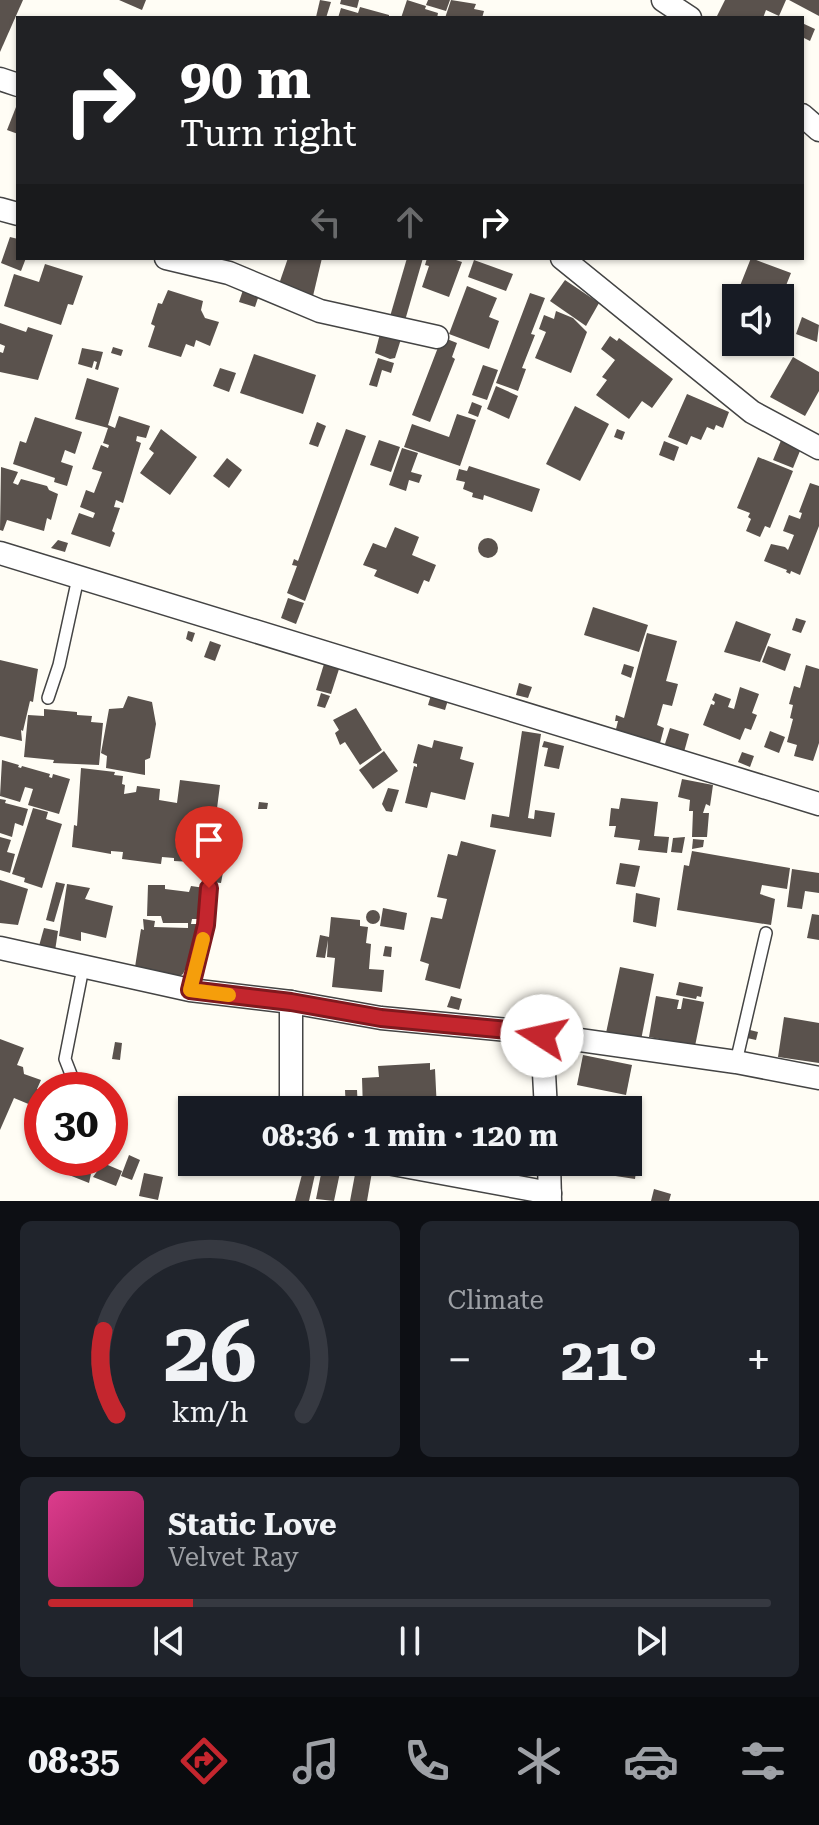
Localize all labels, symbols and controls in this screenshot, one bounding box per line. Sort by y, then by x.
text: 90 m [180,46,311,112]
icon: right [48,48,152,152]
text: Turn right [180,113,357,155]
icon: left [304,200,348,244]
icon: ahead [388,200,432,244]
icon: right [472,200,516,244]
map controls [722,284,794,356]
button: sound [722,284,794,356]
pin [175,806,243,888]
icon: arrive [187,818,231,862]
position arrow [500,994,584,1078]
speed limit sign: 30 [24,1072,128,1176]
text: 08:36 · 1 min · 120 m [262,1118,558,1153]
text: Climate [448,1285,544,1315]
text: 26 [163,1304,256,1401]
text: 21° [561,1324,658,1395]
text: − [448,1334,472,1386]
text: + [746,1334,771,1386]
text: km/h [171,1395,248,1429]
text: Static Love [168,1507,337,1542]
text: Velvet Ray [168,1542,299,1572]
icon: previous [147,1619,191,1663]
icon: pause [388,1619,432,1663]
icon: next [629,1619,673,1663]
icon: directions [176,1733,232,1789]
icon: music [288,1733,344,1789]
icon: phone [399,1733,455,1789]
icon: climate [511,1733,567,1789]
icon: car [623,1733,679,1789]
icon: filters [735,1733,791,1789]
text: 08:35 [28,1740,120,1782]

